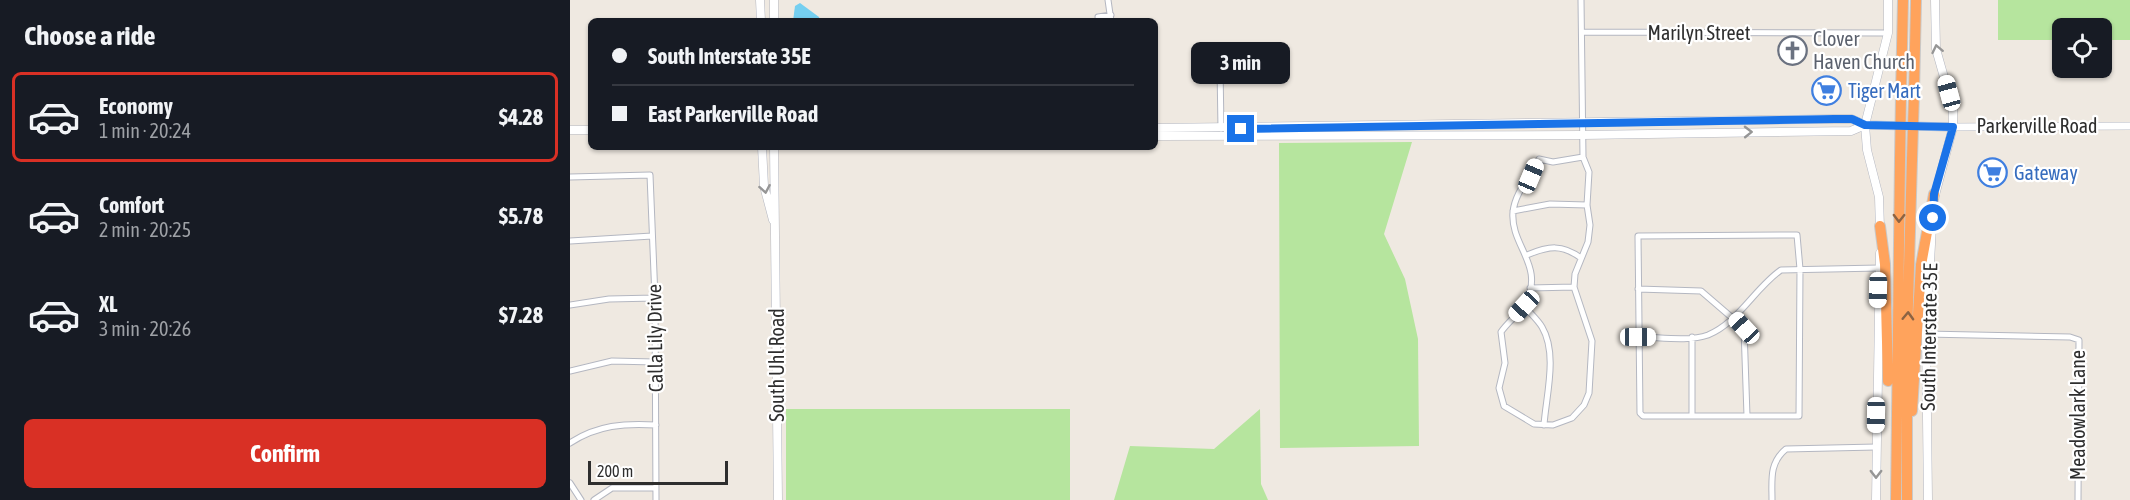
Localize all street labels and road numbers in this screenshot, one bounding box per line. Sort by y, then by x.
street label: Marilyn Street [1648,21,1751,44]
street label: Parkerville Road [1976,114,2098,137]
street label: South Interstate 35E [1916,262,1941,411]
street label: Calla Lily Drive [642,284,667,392]
street label: South Uhl Road [765,308,788,422]
street label: Meadowlark Lane [2066,350,2089,480]

